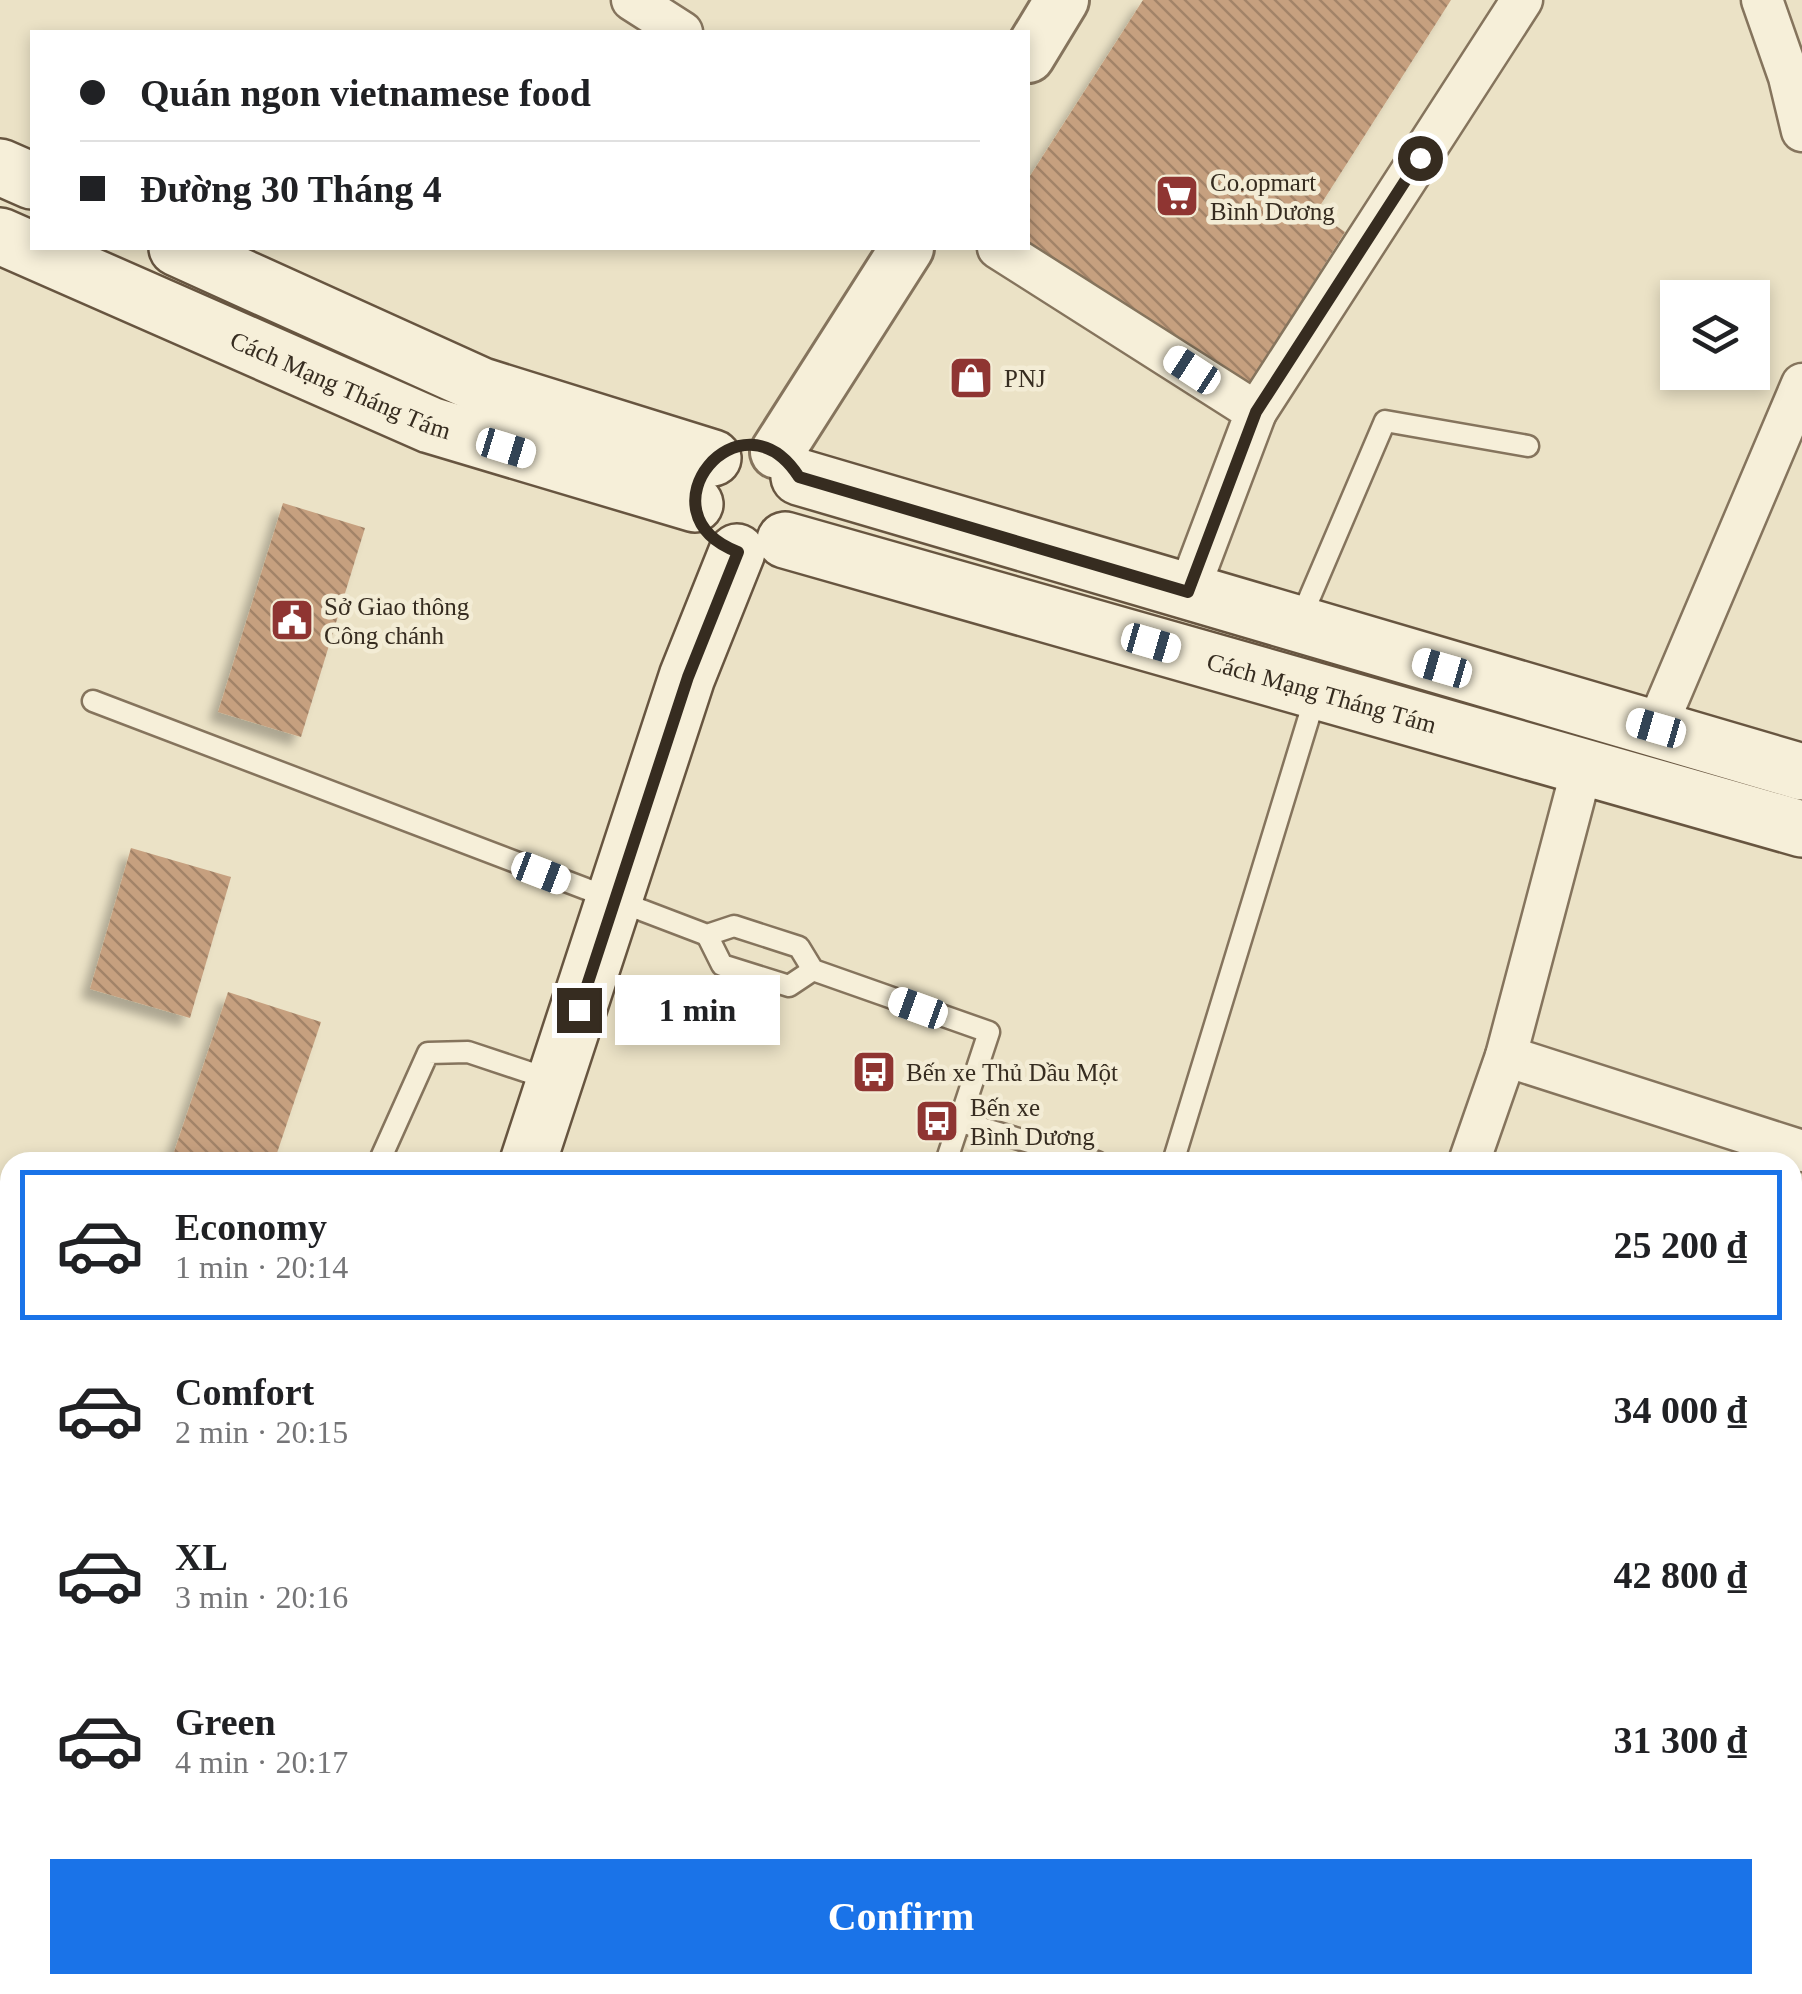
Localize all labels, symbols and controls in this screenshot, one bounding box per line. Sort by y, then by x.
text: Quán ngon vietnamese food [140,72,591,114]
route start [1398,136,1443,181]
text: Đường 30 Tháng 4 [140,168,442,210]
place label: Co.opmart Bình Dương [1210,169,1335,225]
supermarket icon: Co.opmart Bình Dương [1154,173,1200,219]
map controls [1660,280,1770,390]
button: layers [1660,280,1770,390]
street label: Cách Mạng Tháng Tám [226,326,454,445]
car [1159,341,1225,399]
shop icon: PNJ [948,355,994,401]
place label: PNJ [1004,365,1046,392]
car [473,425,539,471]
place label: Sở Giao thông Công chánh [324,593,470,649]
public building icon: Sở Giao thông Công chánh [269,597,315,643]
car [1118,620,1184,666]
car [1409,645,1475,691]
street label: Cách Mạng Tháng Tám [1204,648,1440,739]
car [1623,705,1689,751]
car [508,848,574,898]
callout: 1 min [614,975,779,1045]
car [885,984,951,1032]
route end [557,988,602,1033]
text: 1 min [659,992,736,1028]
bus stop icon: Bến xe Thủ Dầu Một [851,1049,897,1095]
place label: Bến xe Thủ Dầu Một [906,1059,1118,1086]
place label: Bến xe Bình Dương [970,1094,1095,1150]
bus stop icon: Bến xe Bình Dương [914,1098,960,1144]
icon: car [55,1200,145,1290]
text: Economy [175,1206,327,1248]
text: 25 200 ₫ [1614,1224,1747,1266]
text: 1 min · 20:14 [175,1249,348,1285]
icon: car [55,1365,145,1455]
text: Comfort [175,1371,314,1413]
text: 34 000 ₫ [1614,1389,1747,1431]
text: 2 min · 20:15 [175,1414,348,1450]
icon: car [55,1530,145,1620]
text: XL [175,1536,228,1578]
text: 42 800 ₫ [1614,1554,1747,1596]
text: 3 min · 20:16 [175,1579,348,1615]
icon: car [55,1695,145,1785]
text: Green [175,1701,276,1743]
text: 31 300 ₫ [1614,1719,1747,1761]
text: 4 min · 20:17 [175,1744,348,1780]
button: Confirm [50,1859,1752,1974]

